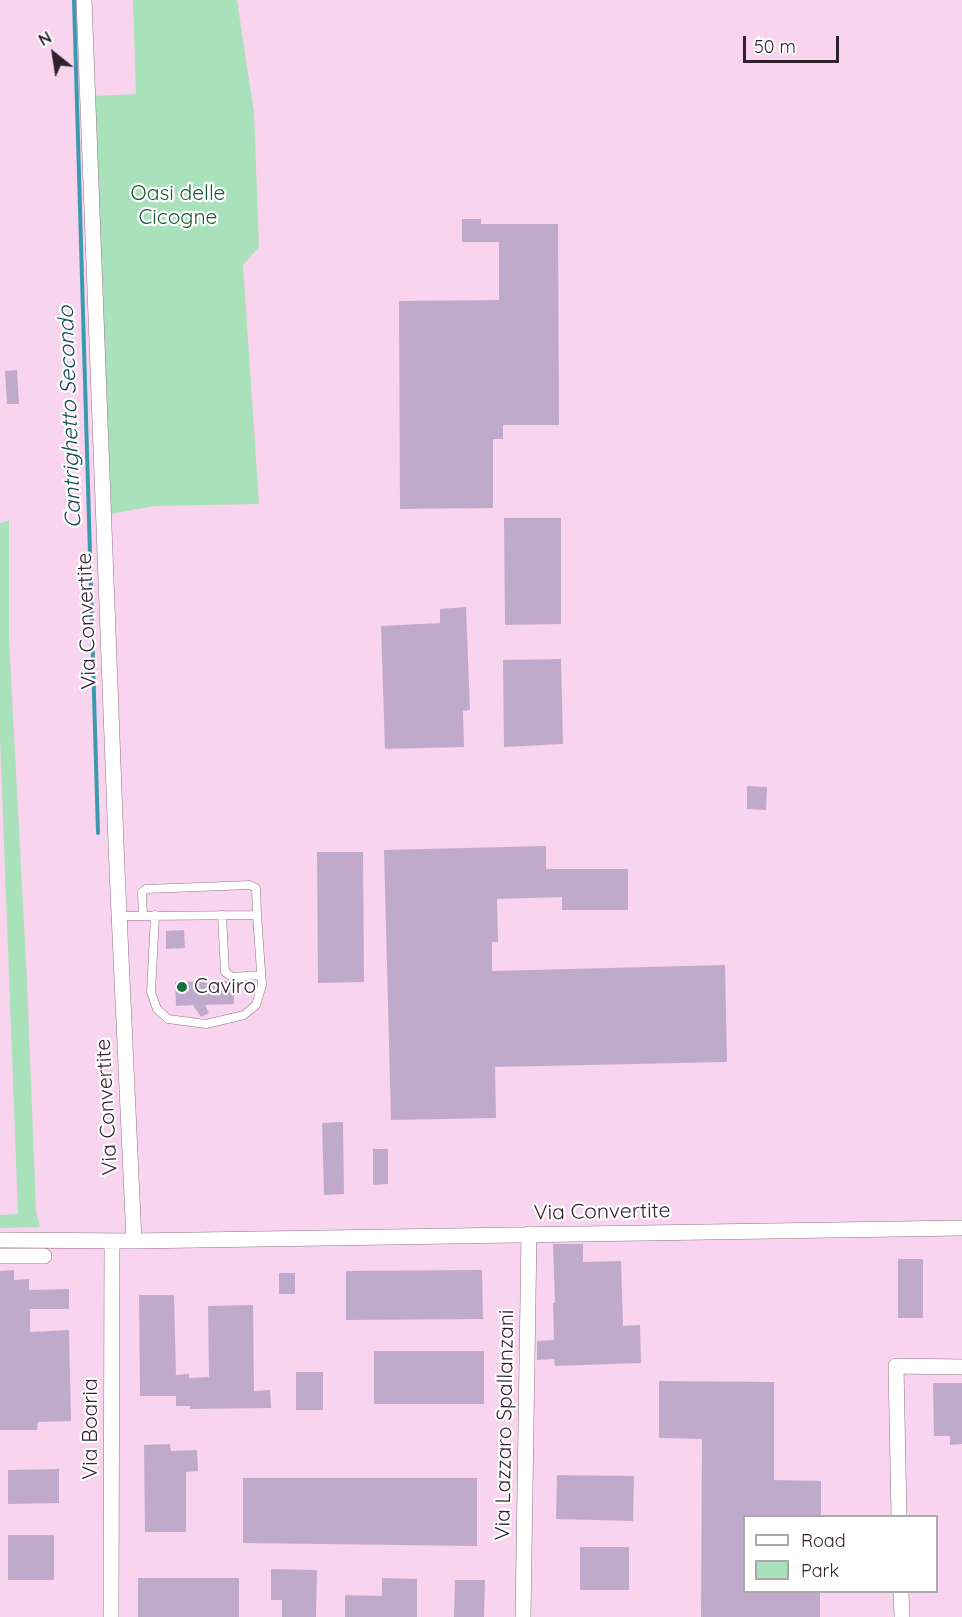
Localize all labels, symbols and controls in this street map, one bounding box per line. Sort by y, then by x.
north arrow [24,24,84,84]
scale bar [746,24,842,62]
text: N [35,27,55,50]
text: 50 m [754,35,796,58]
park label: Oasi delle Cicogne [131,181,225,231]
water label: Cantrighetto Secondo [53,305,87,529]
street label: Via Convertite [72,552,102,690]
place label: Caviro [194,974,256,1000]
marker: Caviro [175,980,189,994]
street label: Via Convertite [91,1038,123,1176]
street label: Via Convertite [533,1198,671,1226]
street label: Via Lazzaro Spallanzani [490,1309,520,1541]
street label: Via Boaria [78,1378,104,1480]
legend [743,1515,938,1593]
text: Road [801,1529,846,1552]
text: Park [801,1559,839,1582]

